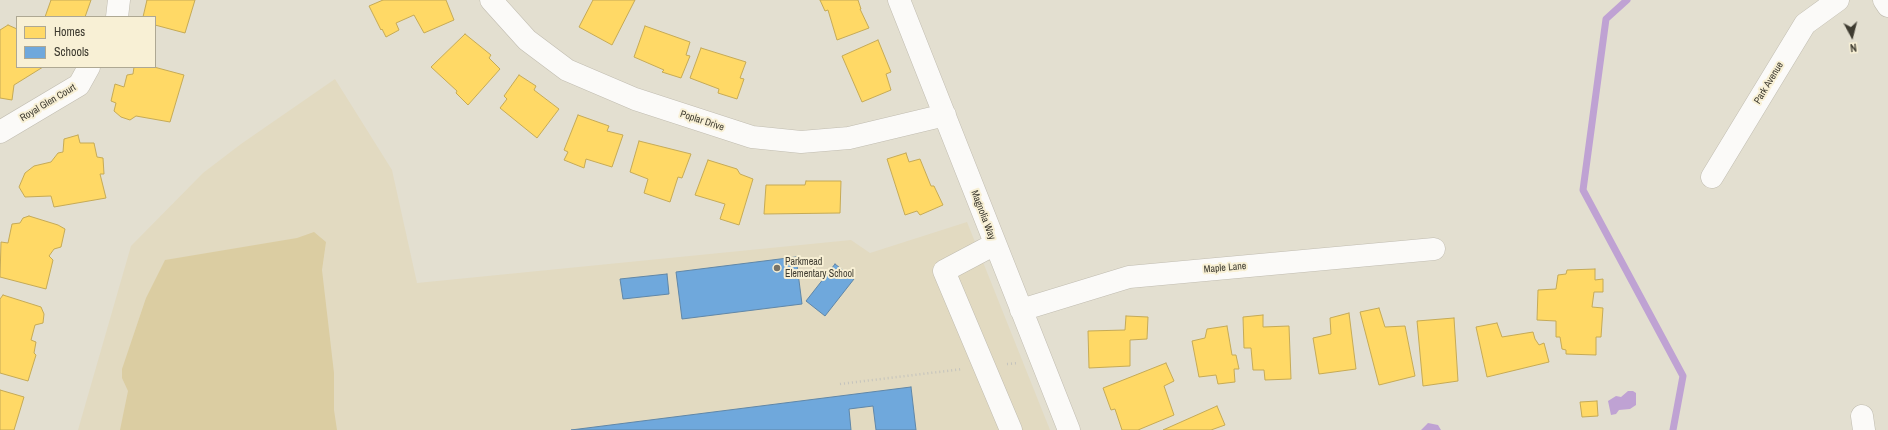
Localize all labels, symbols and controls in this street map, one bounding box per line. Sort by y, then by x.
legend [16,16,156,68]
north arrow [1832,16,1872,56]
text: Homes [54,24,85,40]
text: N [1849,41,1858,55]
text: Schools [54,44,89,60]
street label: Park Avenue [1752,60,1786,106]
street label: Royal Glen Court [18,82,78,124]
street label: Poplar Drive [678,108,726,134]
street label: Magnolia Way [968,189,998,241]
place label: Parkmead Elementary School [785,256,854,280]
street label: Maple Lane [1203,260,1247,276]
marker: Parkmead Elementary School [772,263,782,273]

